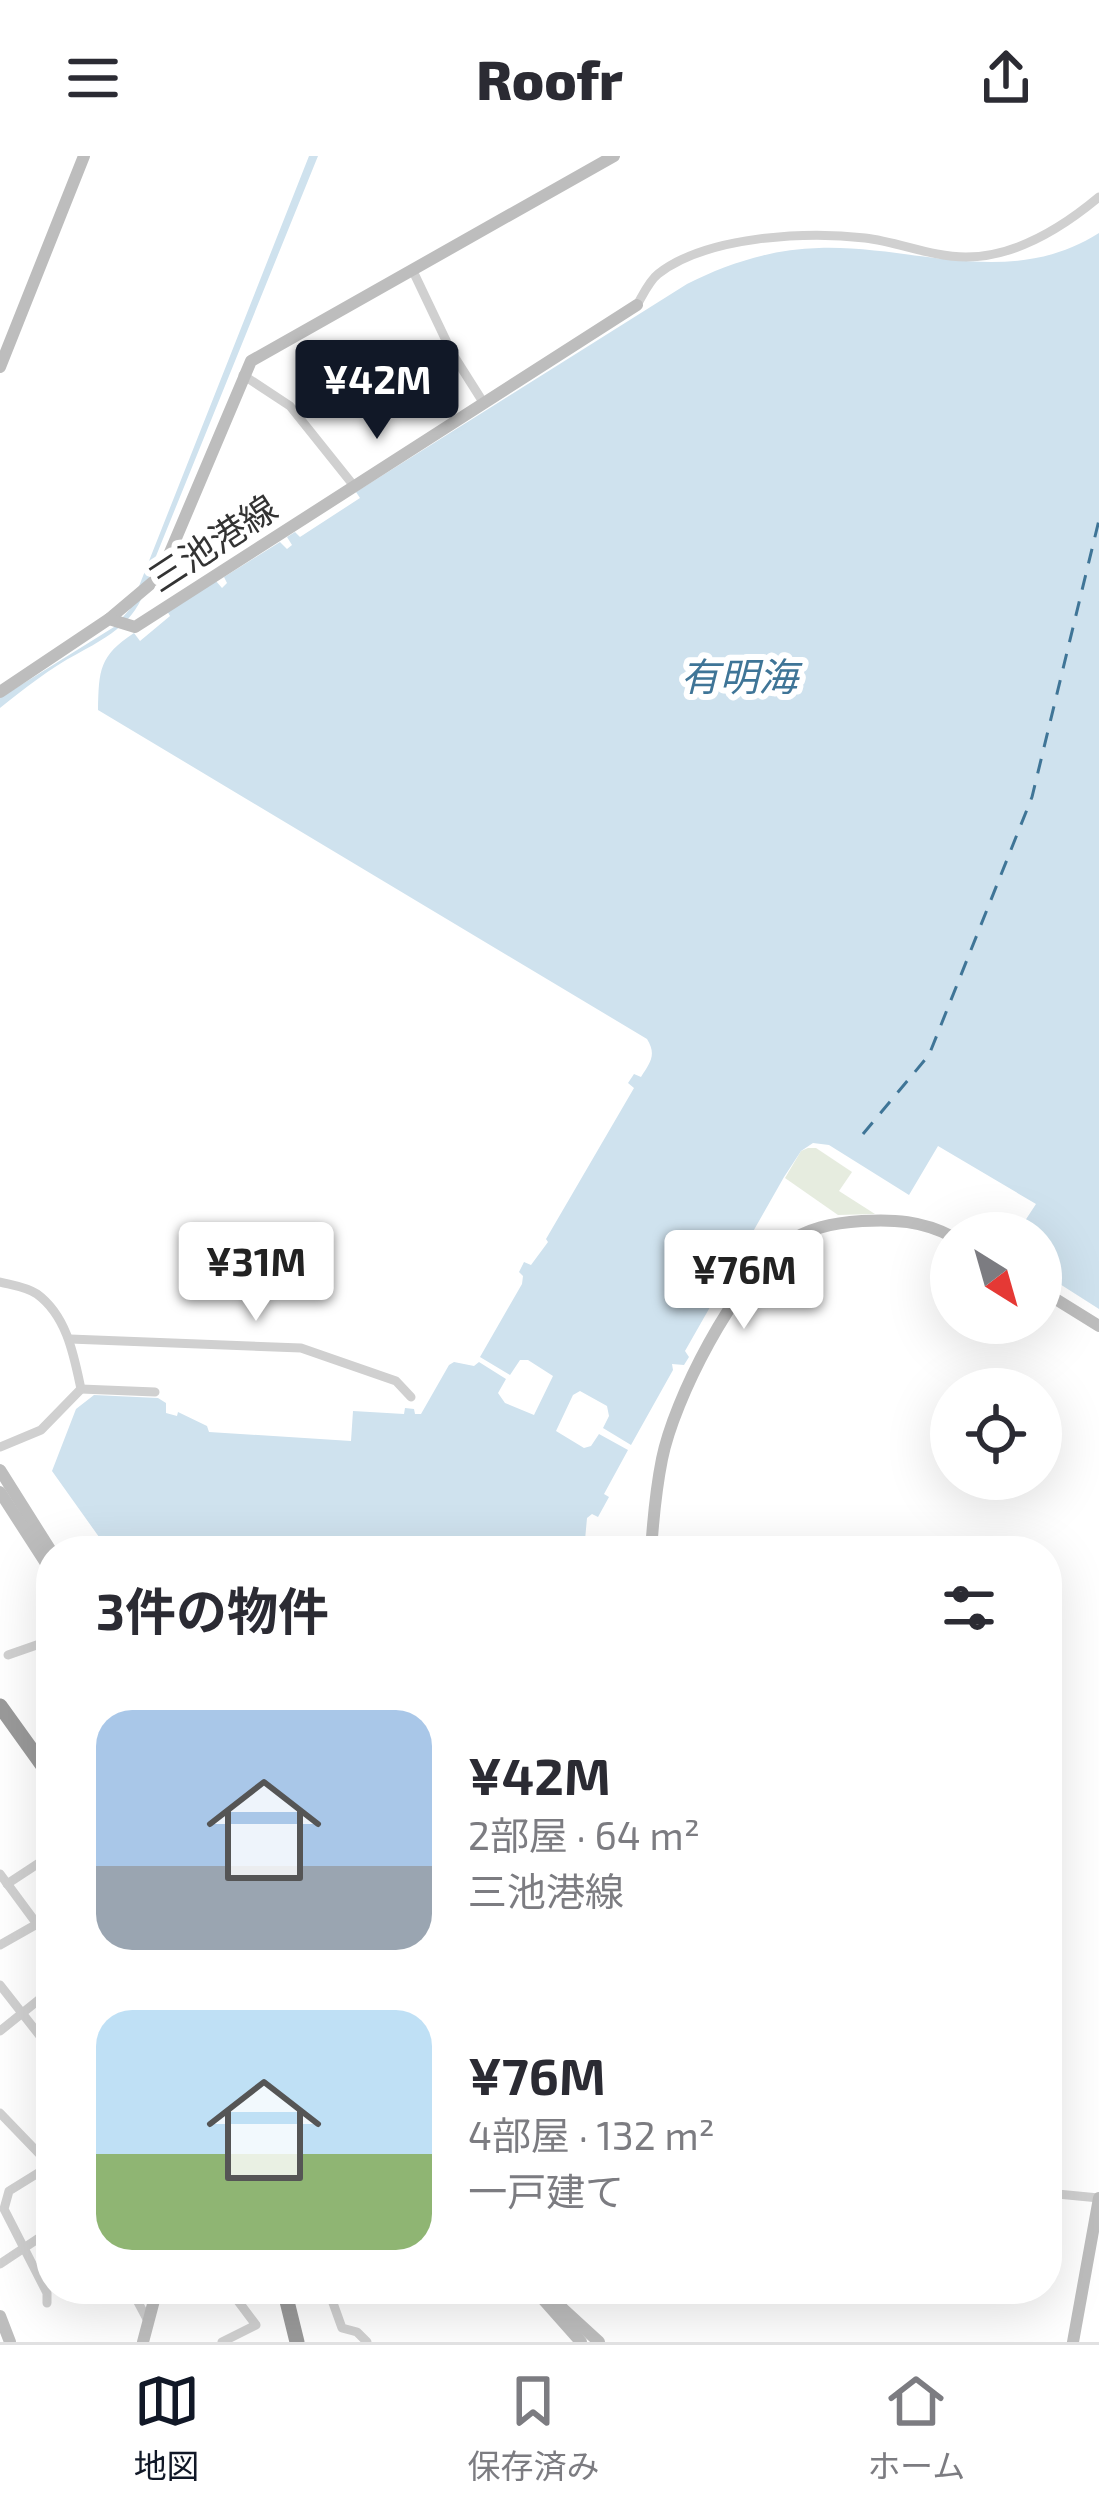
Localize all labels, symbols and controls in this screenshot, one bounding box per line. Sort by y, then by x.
icon: menu [60,45,126,111]
icon: share [973,45,1039,111]
text: Roofr [476,46,623,111]
pin: ¥42M [306,340,448,442]
text: ¥42M [322,355,432,402]
street label: 三池港線 [140,485,284,599]
water label: 有明海 [680,652,803,699]
north arrow [930,1212,1062,1344]
map controls [930,1212,1062,1500]
pin: ¥31M [185,1222,327,1324]
pin: ¥76M [673,1230,815,1332]
text: ¥31M [206,1237,306,1284]
text: ¥76M [691,1245,797,1292]
button: locate [930,1368,1062,1500]
icon: filters [936,1575,1002,1641]
text: 3件の物件 [96,1579,329,1640]
text: ¥42M [468,1744,611,1805]
icon: home [192,1758,336,1902]
text: 2部屋 · 64 m² [468,1811,700,1858]
text: 三池港線 [468,1867,624,1914]
text: ¥76M [468,2044,606,2105]
icon: home [192,2058,336,2202]
text: 4部屋 · 132 m² [468,2111,715,2158]
text: 一戸建て [468,2167,624,2214]
tab: 地図 [134,2368,200,2488]
tab: 保存済み [467,2368,599,2488]
tab: ホーム [867,2368,965,2488]

